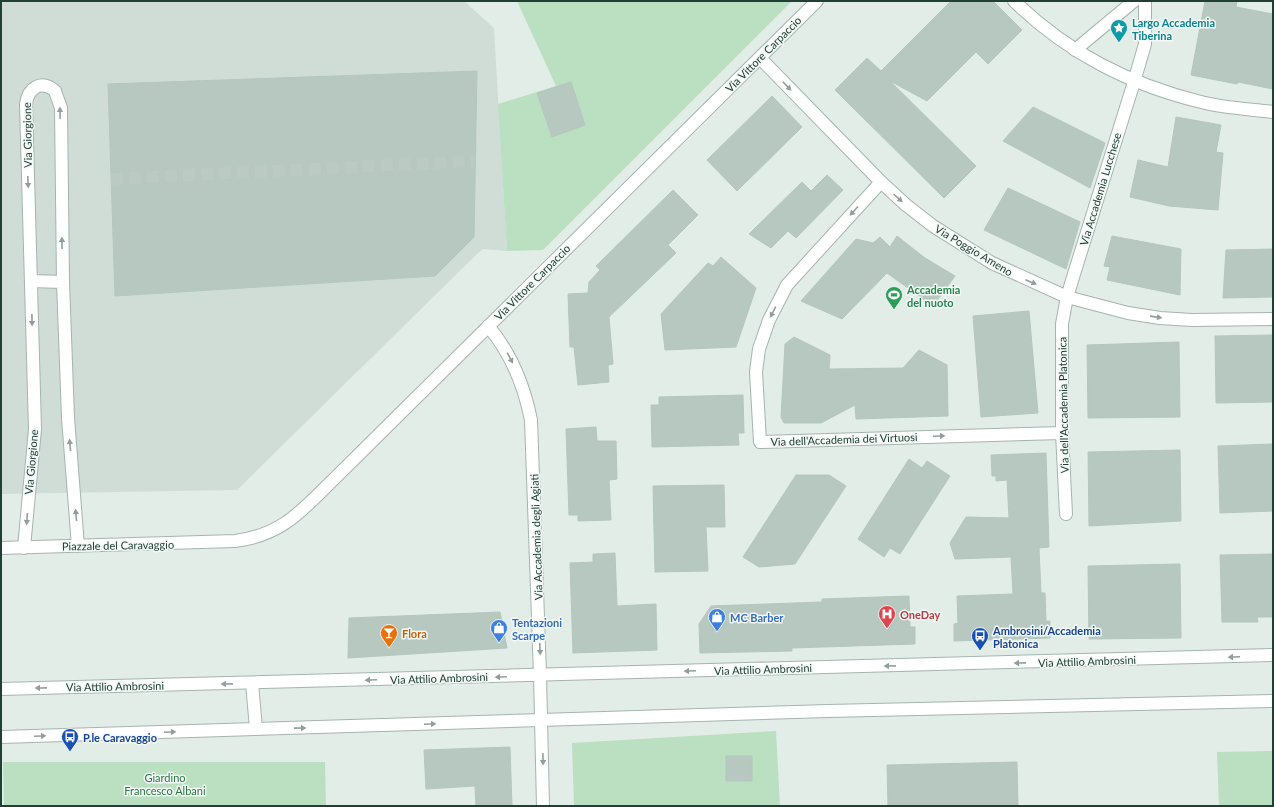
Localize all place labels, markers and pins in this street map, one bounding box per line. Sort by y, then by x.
place label: Largo Accademia Tiberina [1132,16,1215,42]
place icon: Largo Accademia Tiberina [1109,18,1129,43]
place label: Accademia del nuoto [906,283,960,309]
sports icon: Accademia del nuoto [884,285,904,310]
hospital icon: OneDay [877,604,897,629]
shop icon: MC Barber [707,607,727,632]
place label: OneDay [900,608,940,621]
place label: MC Barber [730,611,784,624]
place label: Tentazioni Scarpe [512,616,562,642]
shop icon: Tentazioni Scarpe [489,618,509,643]
bar icon: Flora [379,623,399,648]
place label: Ambrosini/Accademia Platonica [992,624,1101,650]
bus stop icon: Ambrosini/Accademia Platonica [970,626,990,651]
place label: Flora [402,627,427,640]
bus stop icon: P.le Caravaggio [60,727,80,752]
place label: P.le Caravaggio [83,731,157,744]

